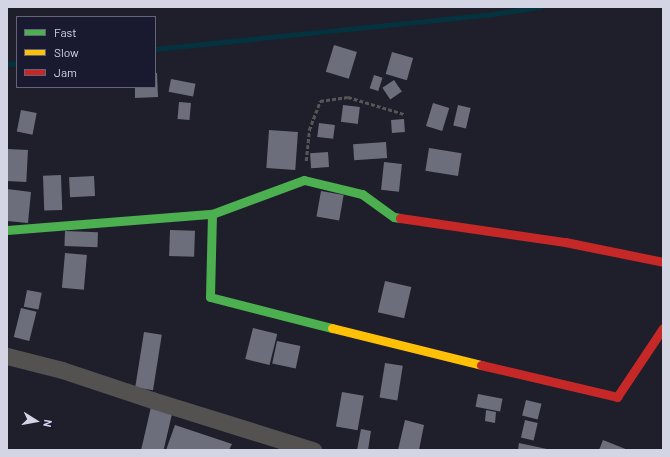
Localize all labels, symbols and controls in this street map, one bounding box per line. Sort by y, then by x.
legend [16,16,156,88]
text: Fast [54,25,77,39]
text: Slow [54,45,79,59]
text: Jam [54,65,77,79]
north arrow [16,401,56,441]
text: N [41,419,55,428]

